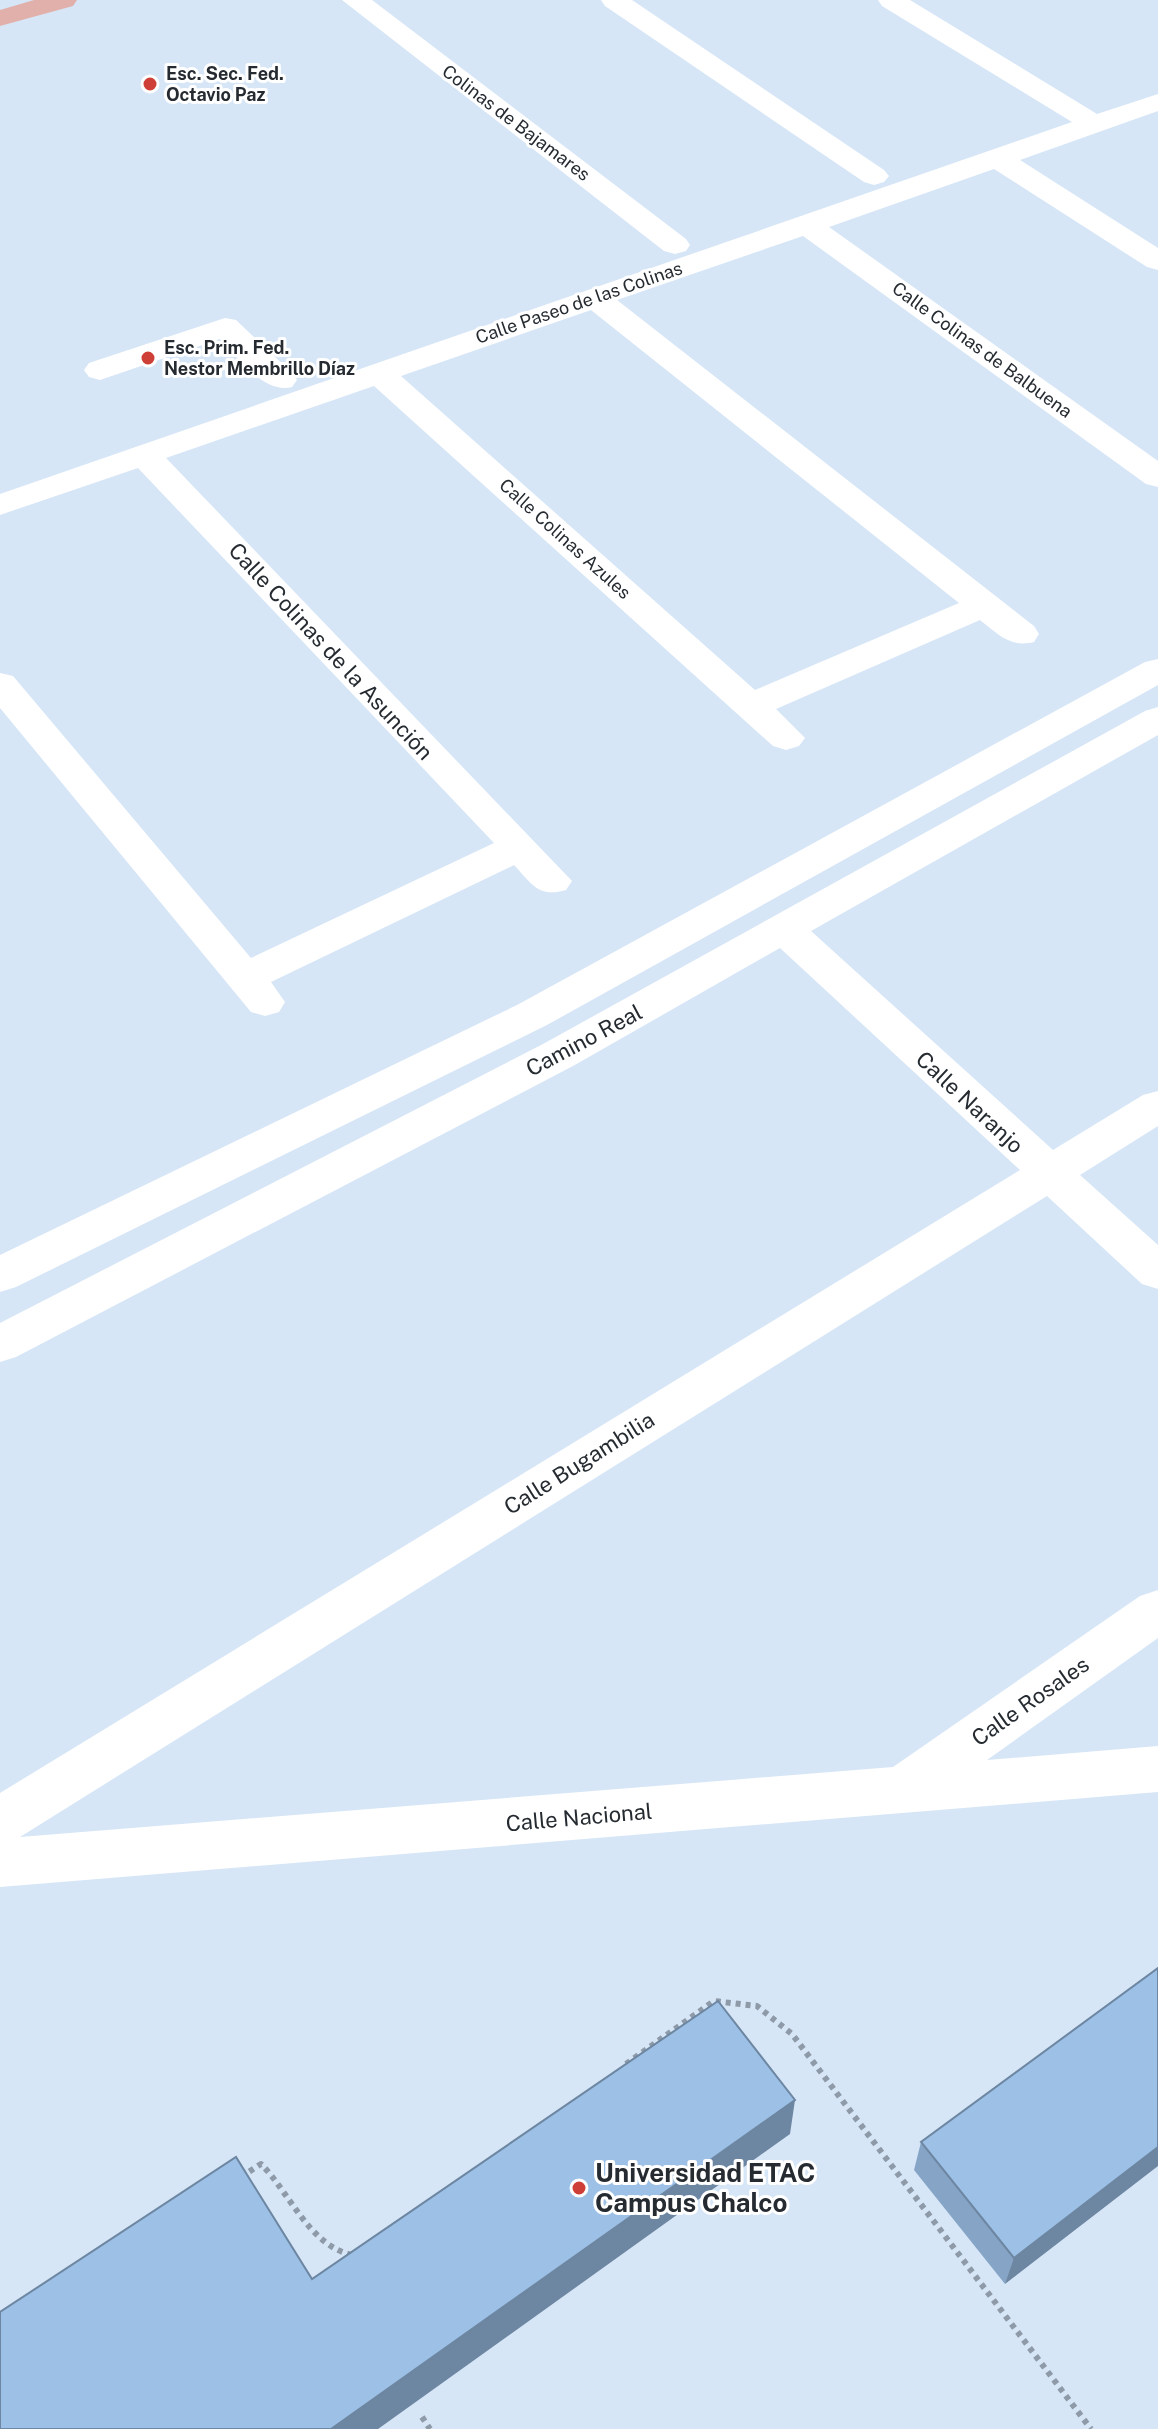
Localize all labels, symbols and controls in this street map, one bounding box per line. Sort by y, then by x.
street label: Colinas de Bajamares [438,60,594,185]
place label: Esc. Sec. Fed. Octavio Paz [166,63,284,105]
marker: Esc. Sec. Fed. Octavio Paz [141,75,159,93]
street label: Calle Paseo de las Colinas [473,257,685,348]
street label: Calle Colinas de Balbuena [888,277,1076,422]
place label: Esc. Prim. Fed. Nestor Membrillo Díaz [164,337,355,379]
marker: Esc. Prim. Fed. Nestor Membrillo Díaz [139,349,157,367]
street label: Calle Colinas Azules [495,474,635,603]
street label: Calle Colinas de la Asunción [224,537,438,765]
street label: Camino Real [521,999,647,1081]
street label: Calle Naranjo [911,1046,1029,1158]
street label: Calle Bugambilia [499,1406,659,1520]
street label: Calle Rosales [966,1651,1094,1751]
street label: Calle Nacional [505,1798,653,1836]
place label: Universidad ETAC Campus Chalco [595,2157,815,2218]
marker: Universidad ETAC Campus Chalco [570,2179,588,2197]

